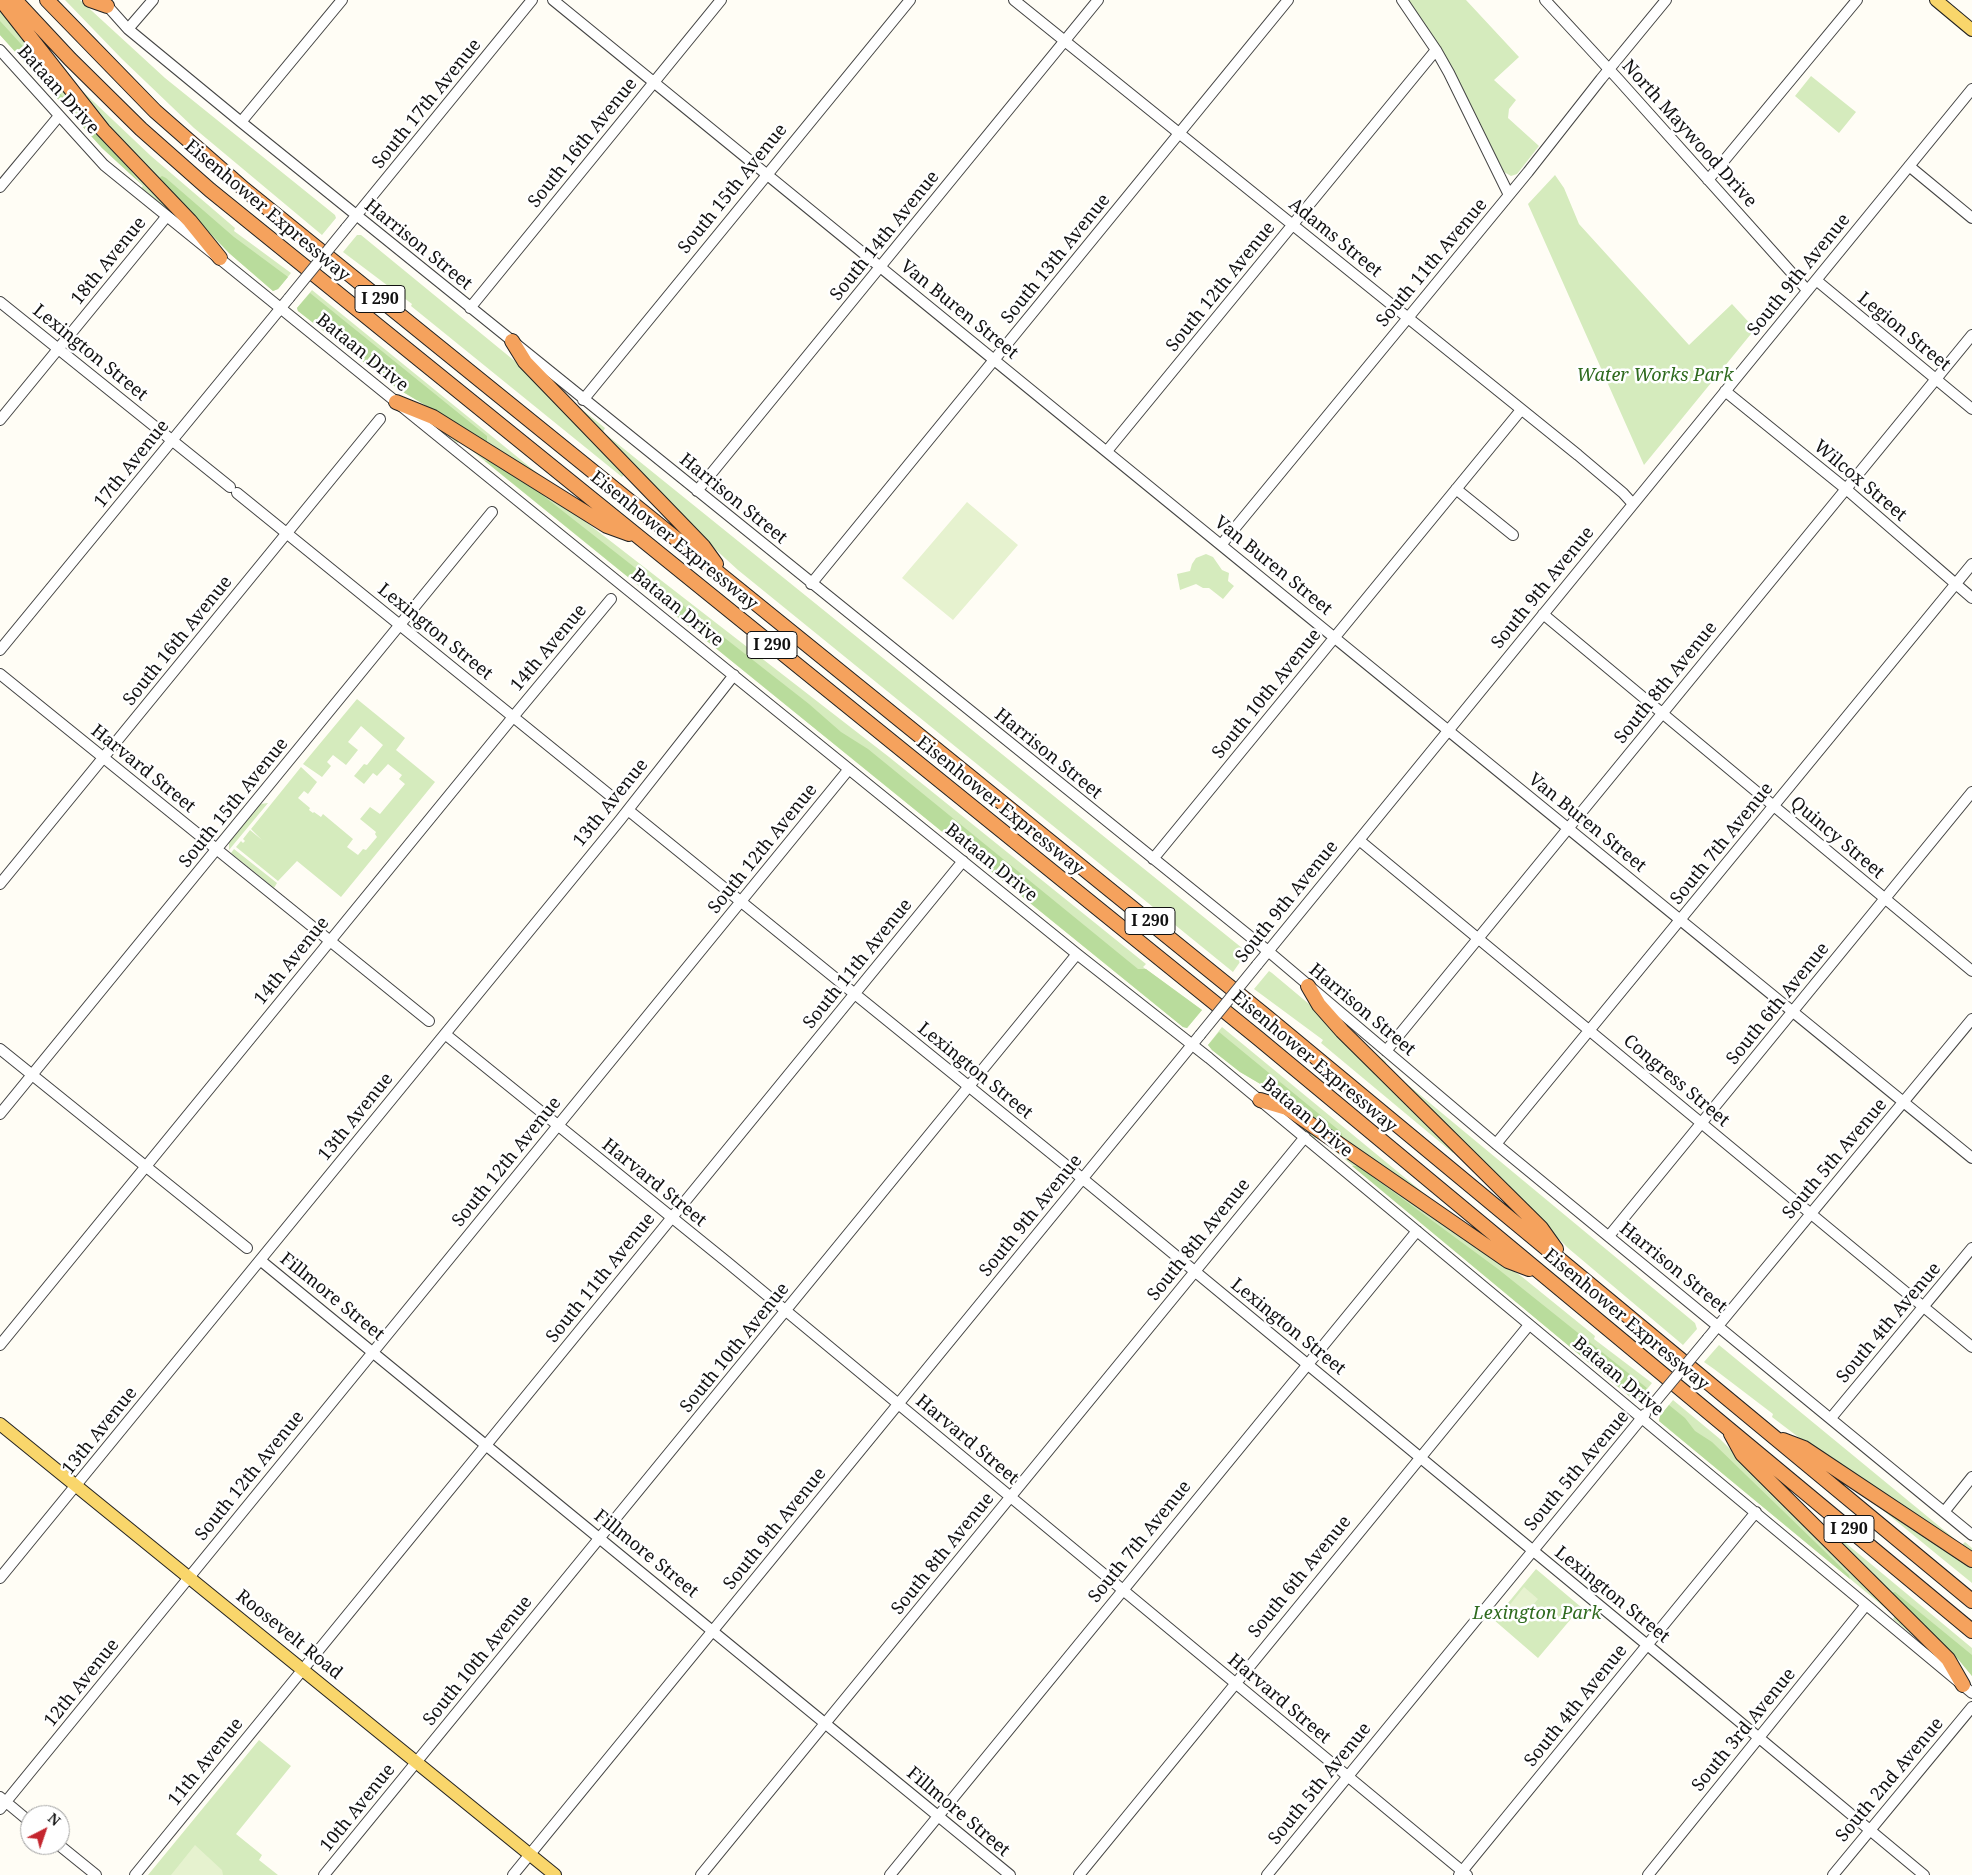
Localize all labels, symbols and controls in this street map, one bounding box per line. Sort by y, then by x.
street label: South 17th Avenue [368,35,486,173]
street label: Bataan Drive [12,41,104,139]
street label: North Maywood Drive [1617,56,1761,212]
street label: South 16th Avenue [524,74,642,212]
street label: South 15th Avenue [674,120,792,258]
street label: Eisenhower Expressway [180,136,354,286]
street label: South 14th Avenue [826,167,944,305]
street label: South 13th Avenue [997,190,1115,328]
street label: Adams Street [1284,194,1386,282]
street label: South 11th Avenue [1372,194,1492,332]
street label: Harrison Street [360,195,476,295]
street label: South 9th Avenue [1743,210,1855,340]
street label: 18th Avenue [67,213,151,309]
street label: South 12th Avenue [1162,218,1280,356]
street label: Van Buren Street [896,256,1022,364]
road number: I 290 [355,286,405,312]
street label: Legion Street [1853,288,1955,376]
street label: Lexington Street [28,300,152,406]
street label: Bataan Drive [312,309,412,397]
park label: Water Works Park [1577,365,1733,387]
street label: 17th Avenue [90,416,174,512]
street label: Wilcox Street [1809,436,1911,526]
street label: Harrison Street [675,449,791,549]
street label: Eisenhower Expressway [586,467,762,615]
street label: Van Buren Street [1210,512,1336,620]
street label: South 9th Avenue [1487,523,1599,653]
street label: Bataan Drive [627,564,727,652]
street label: South 16th Avenue [119,572,237,710]
street label: Lexington Street [373,579,497,685]
street label: 14th Avenue [506,600,592,696]
street label: South 8th Avenue [1610,618,1722,748]
street label: South 10th Avenue [1208,625,1326,763]
road number: I 290 [747,632,797,658]
street label: Harrison Street [990,704,1106,804]
street label: Harvard Street [87,720,199,818]
street label: Eisenhower Expressway [912,732,1088,880]
street label: South 15th Avenue [175,734,293,872]
street label: 13th Avenue [569,755,653,851]
street label: Van Buren Street [1524,769,1650,877]
street label: South 7th Avenue [1666,779,1778,909]
street label: South 12th Avenue [704,780,822,918]
street label: Quincy Street [1786,792,1888,884]
street label: Bataan Drive [941,819,1041,907]
street label: South 9th Avenue [1231,837,1343,967]
street label: South 11th Avenue [799,895,917,1033]
road number: I 290 [1125,908,1175,934]
street label: 14th Avenue [250,913,334,1009]
street label: South 6th Avenue [1722,939,1834,1069]
street label: Harrison Street [1304,959,1420,1061]
street label: Eisenhower Expressway [1227,987,1401,1137]
street label: Lexington Street [913,1018,1037,1124]
street label: Congress Street [1619,1030,1733,1132]
street label: 13th Avenue [314,1069,398,1165]
street label: Bataan Drive [1257,1074,1357,1162]
street label: South 12th Avenue [448,1093,566,1231]
street label: South 5th Avenue [1778,1094,1892,1224]
street label: Harvard Street [598,1134,710,1232]
street label: South 9th Avenue [975,1151,1087,1281]
street label: South 8th Avenue [1143,1175,1255,1305]
street label: South 11th Avenue [542,1209,660,1347]
street label: Harrison Street [1615,1218,1731,1318]
street label: Eisenhower Expressway [1539,1245,1713,1395]
street label: Fillmore Street [275,1248,389,1346]
street label: South 4th Avenue [1832,1258,1946,1388]
street label: Lexington Street [1226,1274,1350,1380]
street label: South 10th Avenue [676,1279,794,1417]
street label: Bataan Drive [1568,1333,1668,1421]
street label: 13th Avenue [58,1383,142,1479]
street label: Harvard Street [911,1391,1023,1489]
street label: South 5th Avenue [1520,1406,1634,1536]
street label: South 12th Avenue [191,1407,309,1545]
street label: South 9th Avenue [719,1464,831,1594]
street label: South 7th Avenue [1084,1477,1196,1607]
street label: South 8th Avenue [887,1489,999,1619]
street label: Fillmore Street [589,1505,703,1603]
street label: South 6th Avenue [1244,1512,1356,1642]
road number: I 290 [1824,1516,1874,1542]
street label: Lexington Street [1550,1542,1674,1648]
street label: Roosevelt Road [232,1586,346,1684]
street label: South 10th Avenue [419,1592,537,1730]
park label: Lexington Park [1473,1603,1601,1625]
street label: 12th Avenue [40,1635,124,1731]
street label: South 4th Avenue [1520,1641,1632,1771]
street label: Harvard Street [1223,1650,1335,1748]
street label: South 3rd Avenue [1688,1664,1800,1796]
street label: South 2nd Avenue [1832,1713,1948,1847]
street label: 11th Avenue [164,1714,248,1810]
street label: South 5th Avenue [1264,1719,1376,1849]
street label: 10th Avenue [316,1760,400,1856]
street label: Fillmore Street [902,1763,1014,1861]
north arrow [20,1805,70,1855]
text: N [44,1808,65,1830]

